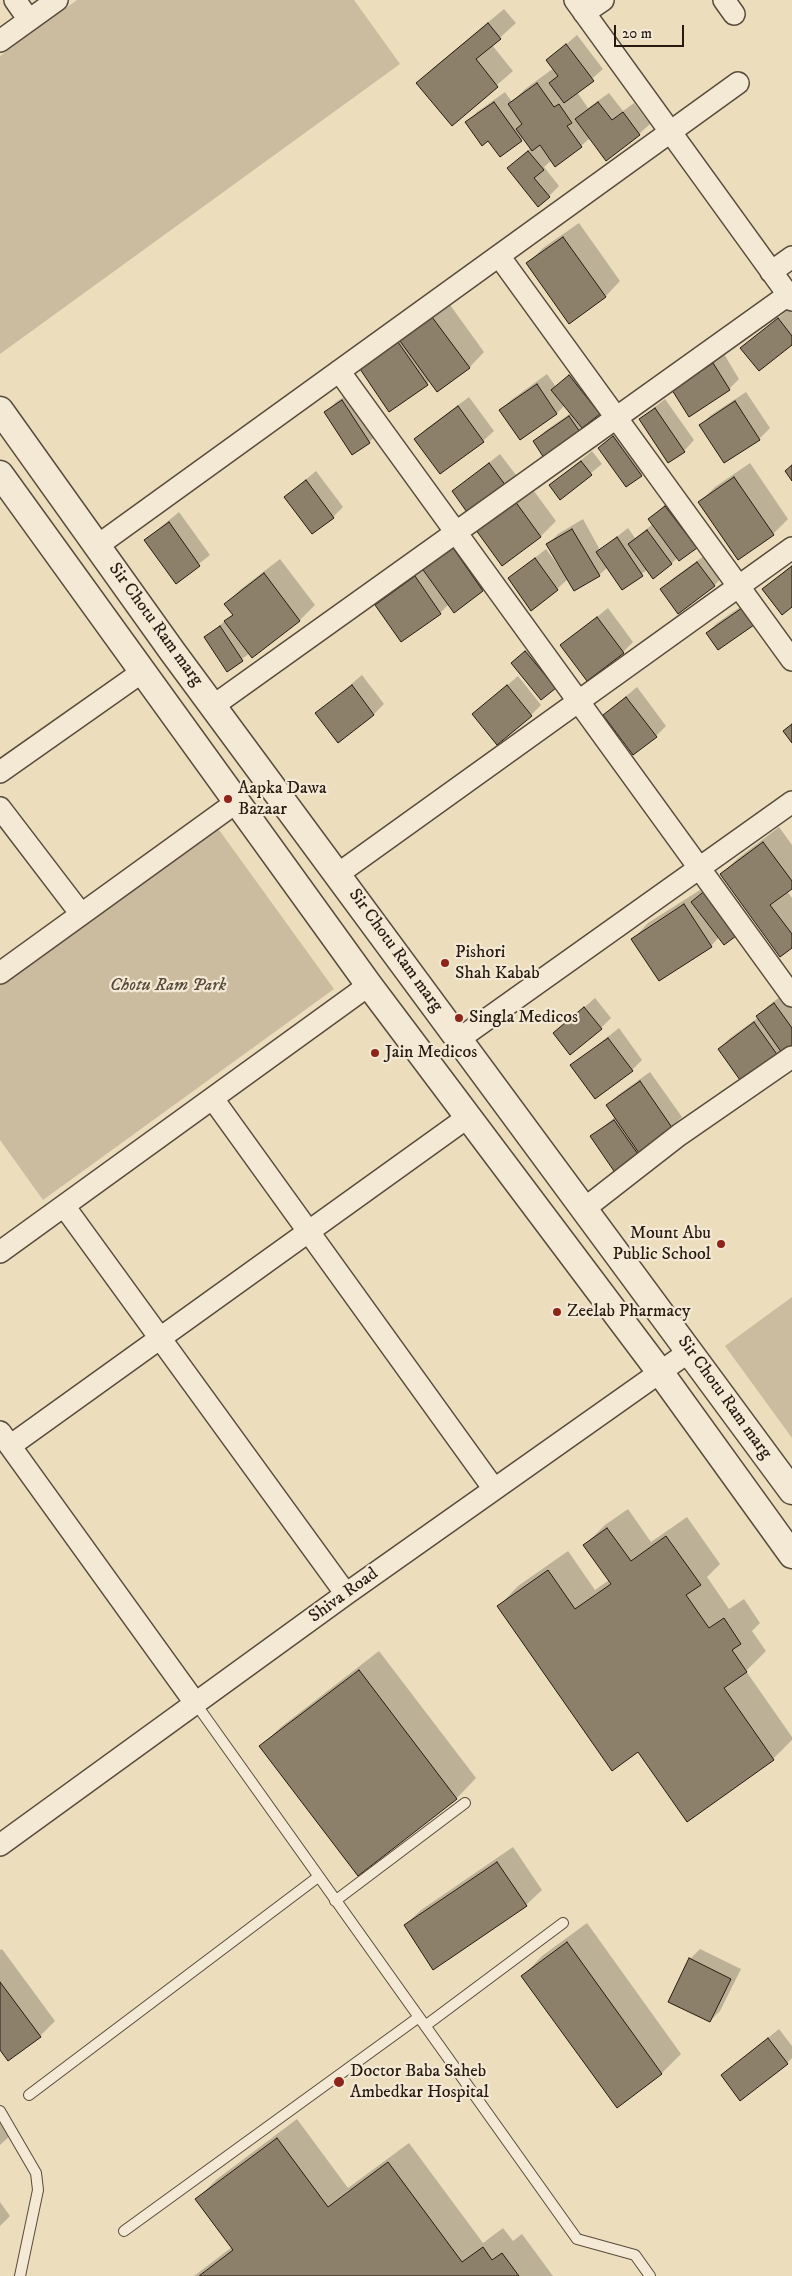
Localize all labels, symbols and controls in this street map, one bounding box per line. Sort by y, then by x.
scale bar [617,15,687,47]
text: 20 m [622,24,652,43]
street label: Sir Chotu Ram marg [103,559,207,691]
place label: Aapka Dawa Bazaar [238,778,327,821]
marker: Aapka Dawa Bazaar [222,793,234,805]
street label: Sir Chotu Ram marg [343,885,447,1017]
place label: Pishori Shah Kabab [455,942,540,984]
marker: Pishori Shah Kabab [439,957,451,969]
park label: Chotu Ram Park [110,975,226,997]
place label: Singla Medicos [469,1007,578,1029]
marker: Singla Medicos [453,1012,465,1024]
place label: Jain Medicos [385,1042,477,1064]
marker: Jain Medicos [369,1047,381,1059]
place label: Mount Abu Public School [612,1223,711,1266]
marker: Mount Abu Public School [715,1238,727,1250]
place label: Zeelab Pharmacy [567,1301,691,1323]
marker: Zeelab Pharmacy [551,1306,563,1318]
street label: Sir Chotu Ram marg [672,1332,776,1464]
street label: Shiva Road [305,1564,383,1628]
place label: Doctor Baba Saheb Ambedkar Hospital [350,2061,489,2104]
marker: Doctor Baba Saheb Ambedkar Hospital [332,2075,346,2089]

